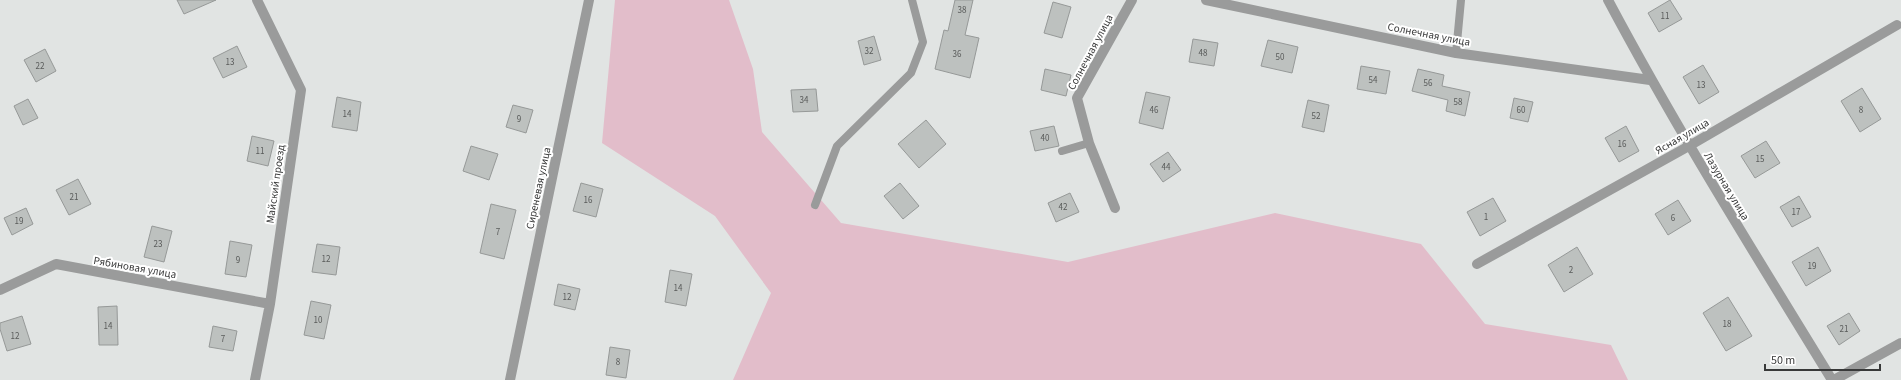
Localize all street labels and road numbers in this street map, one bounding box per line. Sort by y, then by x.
street label: Солнечная улица [1064,12,1117,93]
street label: Солнечная улица [1386,19,1471,50]
street label: Ясная улица [1653,115,1712,158]
street label: Майский проезд [263,144,288,224]
street label: Сиреневая улица [522,146,555,231]
street label: Лазурная улица [1700,149,1753,223]
street label: Рябиновая улица [92,253,178,282]

